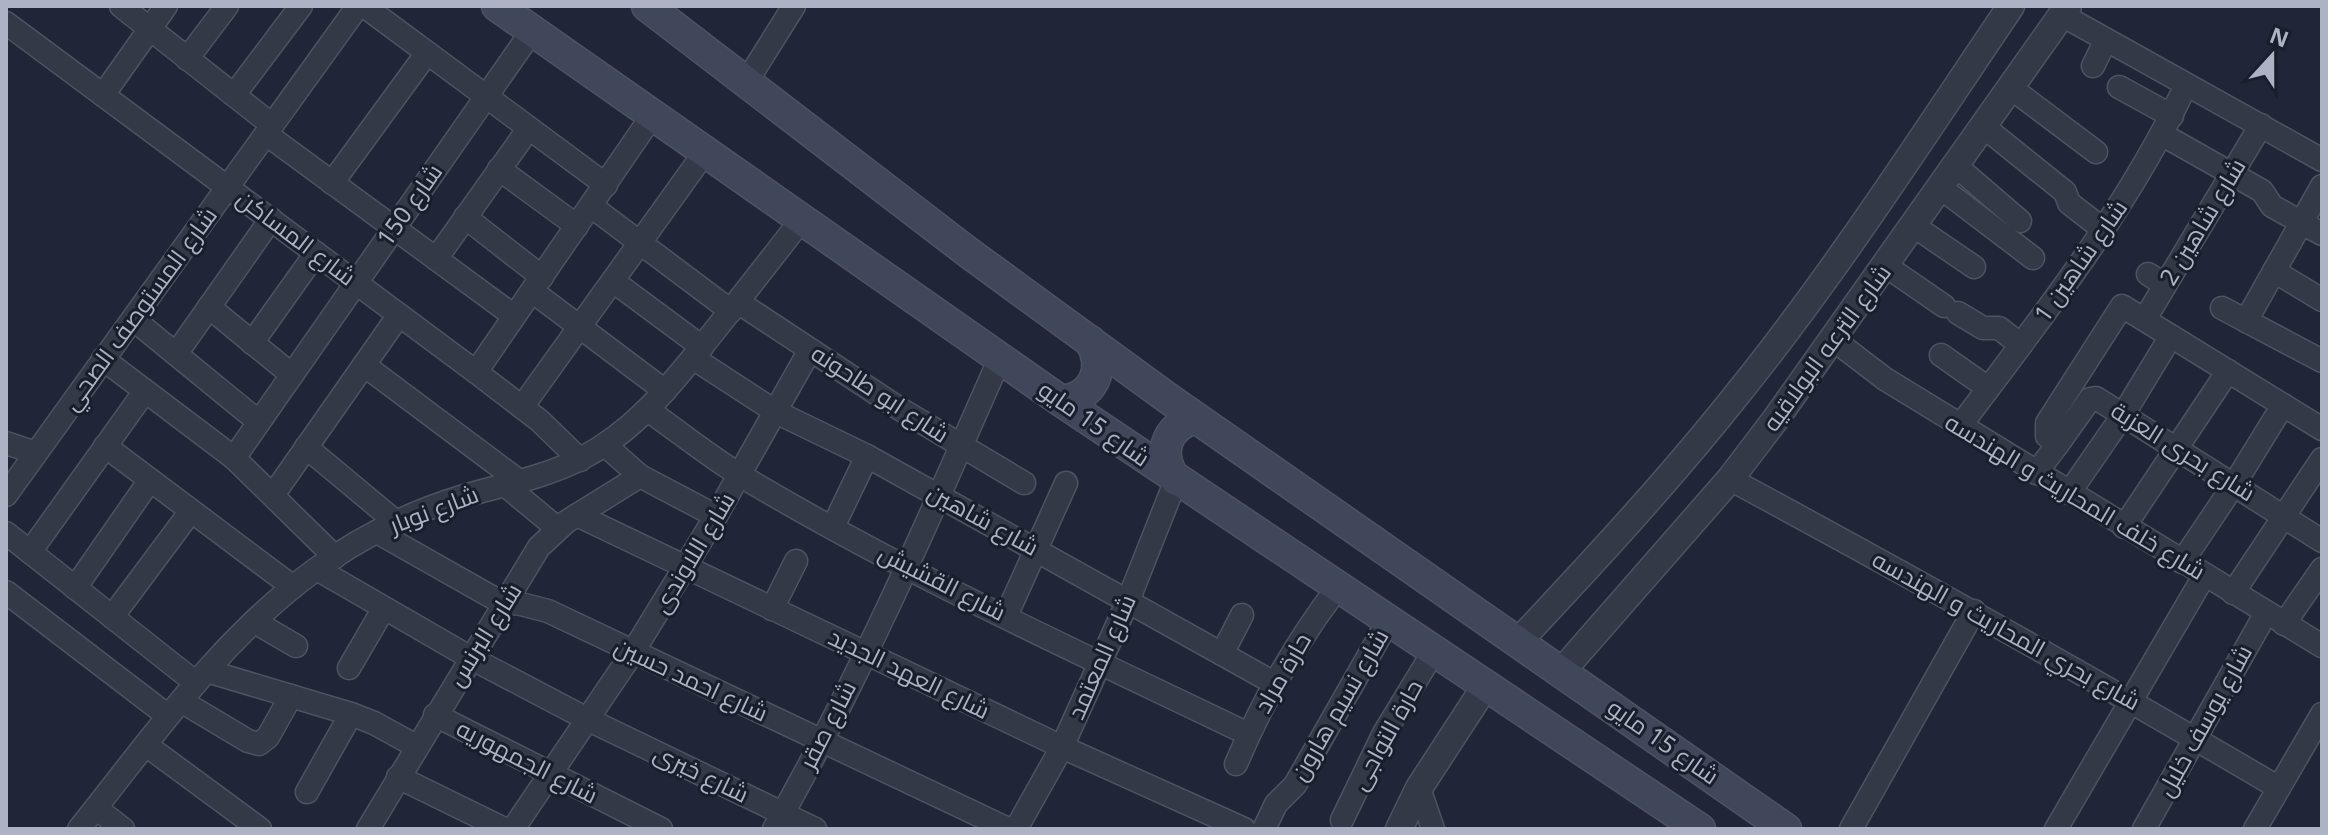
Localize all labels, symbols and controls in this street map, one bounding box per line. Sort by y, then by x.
north arrow [2232,16,2312,96]
text: N [2266,19,2293,54]
street label: شارع شاهين 2 [2151,152,2253,291]
street label: شارع 150 [368,156,450,253]
street label: شارع المساكن [230,181,363,293]
street label: شارع شاهين 1 [2025,192,2135,329]
street label: شارع المستوصف الصحي [54,200,227,419]
street label: شارع الترعه البولاقيه [1754,257,1899,438]
street label: شارع ابو طاحونه [805,336,956,450]
street label: شارع 15 مايو [1032,372,1157,474]
street label: شارع بحرى العزبة [2105,393,2262,509]
street label: شارع خلف المحاريث و الهندسه [1939,405,2212,587]
street label: شارع شاهين [922,475,1045,564]
street label: شارع نوبار [382,477,483,542]
street label: شارع اللاوندى [644,486,743,619]
street label: شارع القشيش [873,535,1012,629]
street label: شارع بحري المحاريث و الهندسه [1865,542,2147,720]
street label: شارع البرنس [439,576,529,693]
street label: شارع المعتمد [1058,589,1144,724]
street label: شارع العهد الجديد [823,619,996,727]
street label: شارع نسيم هارون [1282,622,1396,787]
street label: حارة مراد [1246,626,1318,718]
street label: شارع احمد حسين [609,629,774,729]
street label: شارع يوسف خليل [2148,638,2260,803]
street label: حارة التواجى [1342,673,1430,796]
street label: شارع صقر [789,675,864,776]
street label: شارع 15 مايو [1601,690,1726,792]
street label: شارع الجمهوريه [451,711,604,811]
street label: شارع خيرى [648,736,755,811]

